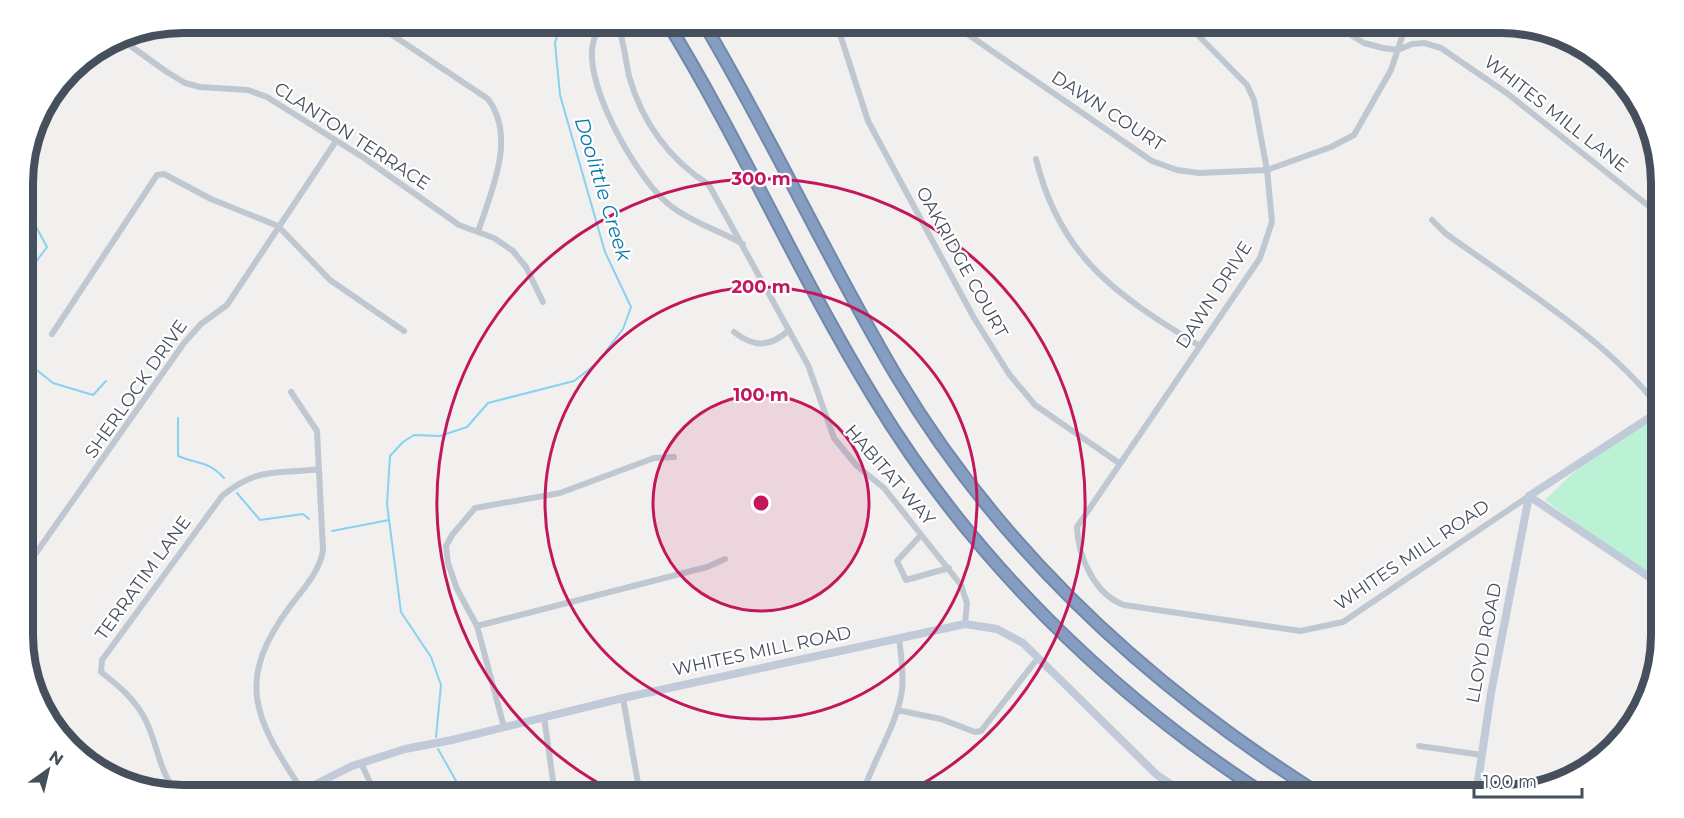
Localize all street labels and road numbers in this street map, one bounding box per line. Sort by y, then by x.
street label: WHITES MILL LANE [1480,51,1632,177]
street label: DAWN COURT [1047,66,1169,156]
street label: CLANTON TERRACE [270,77,434,195]
street label: OAKRIDGE COURT [911,183,1013,342]
street label: DAWN DRIVE [1171,237,1257,353]
street label: SHERLOCK DRIVE [80,316,192,462]
street label: HABITAT WAY [840,420,940,530]
street label: WHITES MILL ROAD [1330,495,1494,615]
street label: TERRATIM LANE [90,511,196,645]
street label: LLOYD ROAD [1462,581,1506,705]
street label: WHITES MILL ROAD [671,621,853,681]

